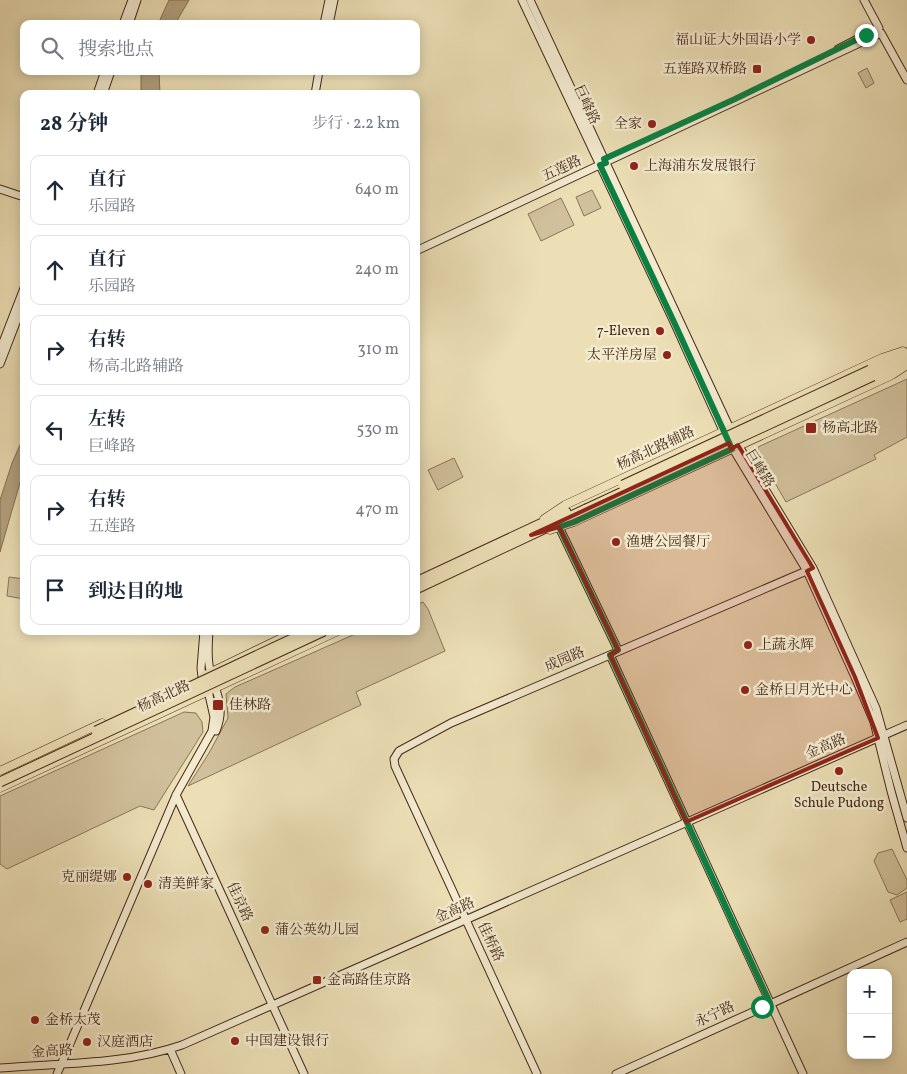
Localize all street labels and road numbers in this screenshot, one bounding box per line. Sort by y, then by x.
street label: 巨峰路 [569,82,603,128]
street label: 五莲路 [539,152,585,186]
street label: 杨高北路辅路 [614,423,698,475]
street label: 巨峰路 [740,446,778,492]
street label: 成园路 [542,643,588,677]
street label: 杨高北路 [135,677,193,717]
street label: 金高路 [803,730,849,764]
street label: 佳京路 [222,879,256,925]
street label: 金高路 [432,894,478,928]
street label: 佳桥路 [473,919,507,965]
street label: 永宁路 [692,998,738,1032]
street label: 金高路 [30,1041,74,1063]

